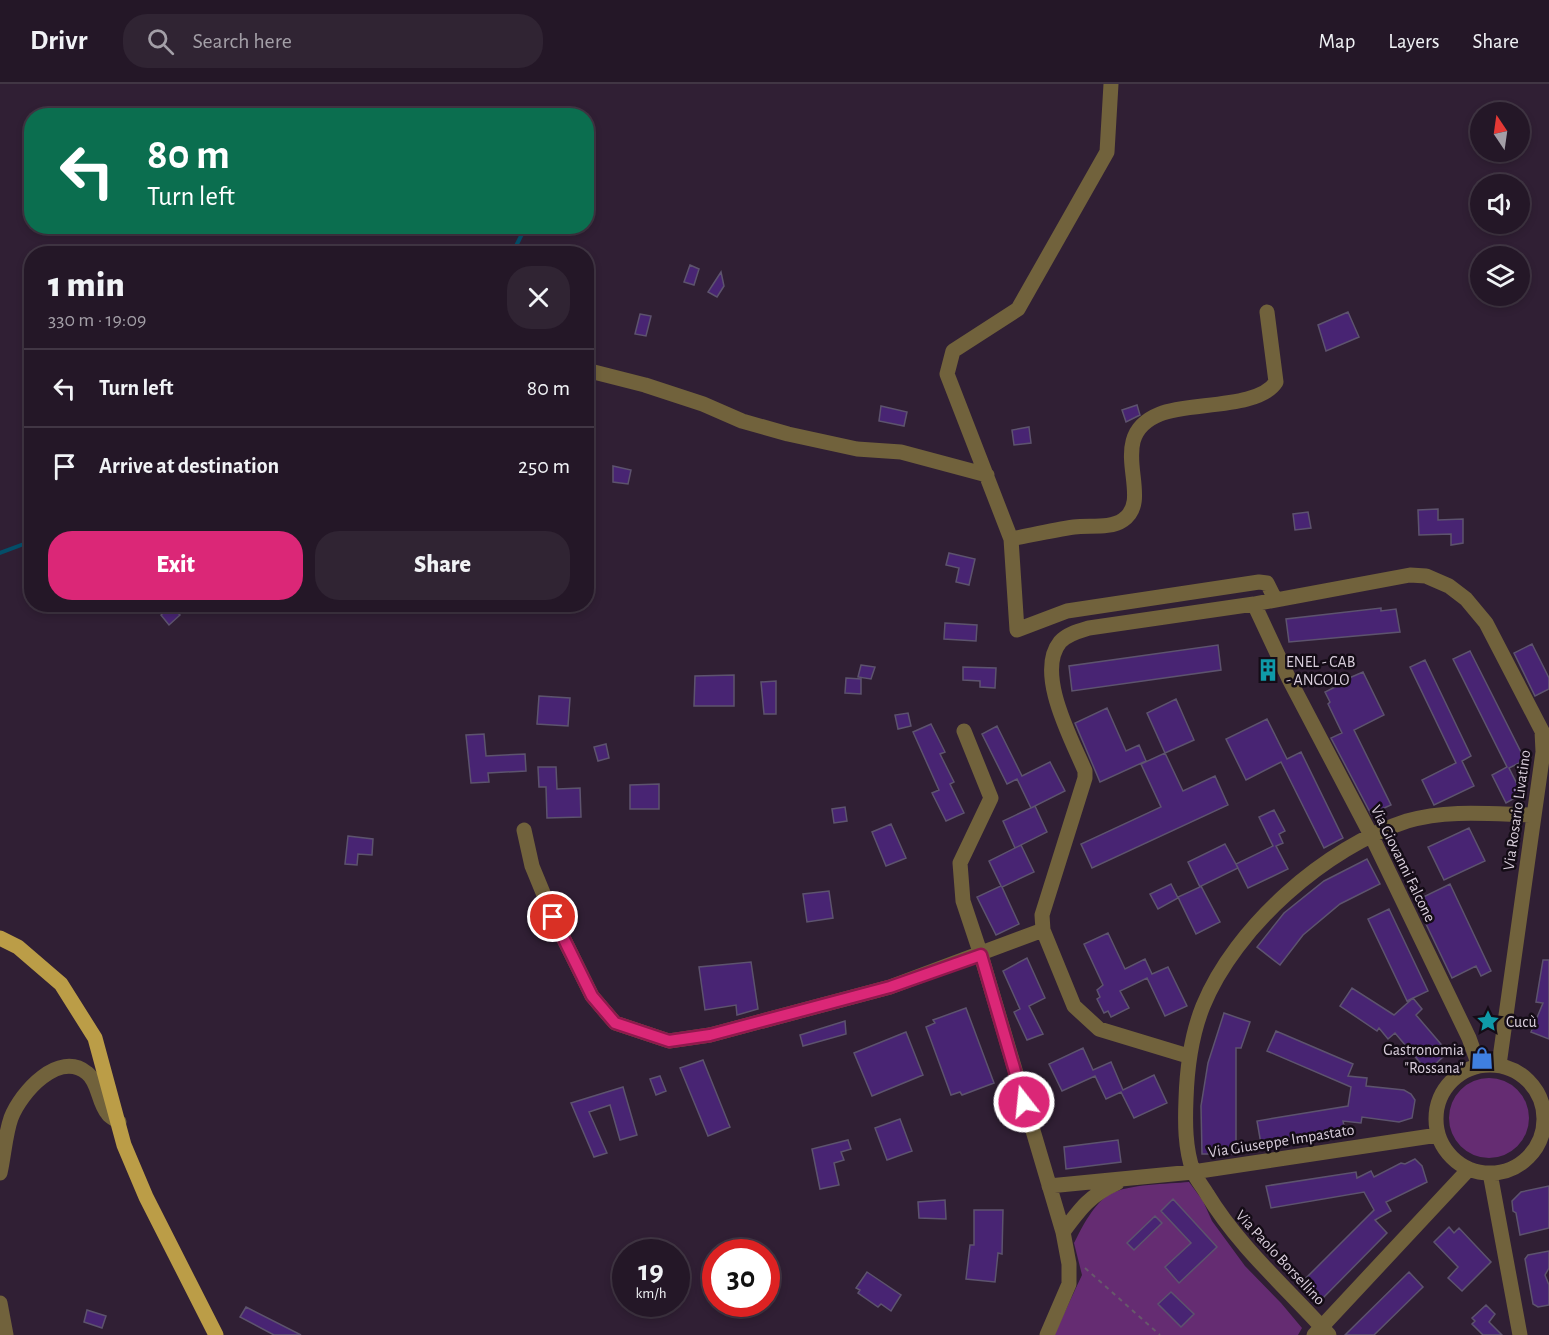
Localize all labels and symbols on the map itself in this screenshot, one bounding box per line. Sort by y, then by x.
north arrow [1470,102,1530,162]
place label: ENEL - CAB - ANGOLO [1286,654,1355,688]
building icon: ENEL - CAB - ANGOLO [1255,657,1281,683]
street label: Via Rosario Livatino [1501,749,1533,871]
street label: Via Giovanni Falcone [1368,802,1438,924]
pin [527,891,578,942]
place icon: Cucù [1475,1008,1501,1034]
place label: Cucù [1506,1014,1537,1030]
place label: Gastronomia "Rossana" [1383,1042,1464,1076]
shop icon: Gastronomia "Rossana" [1469,1045,1495,1071]
position arrow [992,1070,1056,1134]
street label: Via Giuseppe Impastato [1207,1122,1356,1160]
street label: Via Paolo Borsellino [1232,1207,1328,1308]
speed limit sign: 30 [702,1239,780,1317]

